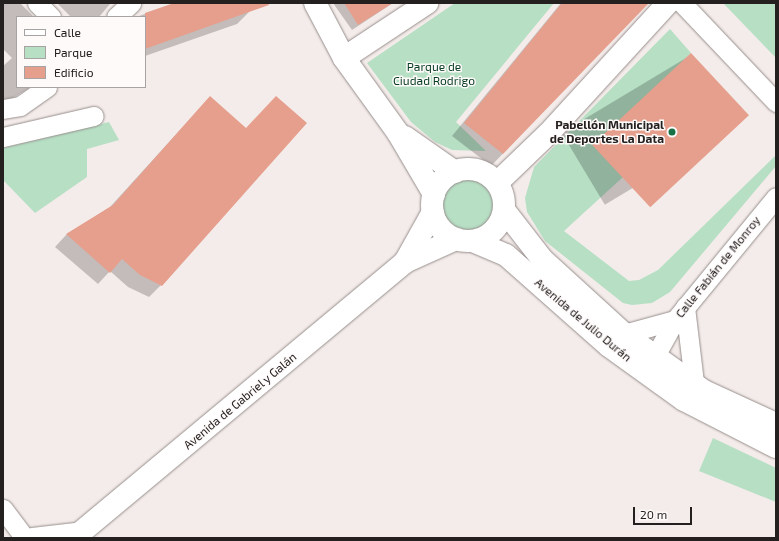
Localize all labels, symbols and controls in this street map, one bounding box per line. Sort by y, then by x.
legend [16,16,146,88]
text: Calle [54,25,81,39]
text: Parque [54,45,92,59]
park label: Parque de Ciudad Rodrigo [393,60,475,88]
text: Edificio [54,65,94,79]
place label: Pabellón Municipal de Deportes La Data [550,118,664,146]
marker: Pabellón Municipal de Deportes La Data [667,127,677,137]
street label: Calle Fabián de Monroy [673,213,763,321]
street label: Avenida de Julio Durán [532,275,634,365]
street label: Avenida de Gabriel y Galán [180,349,300,453]
scale bar [635,499,694,525]
text: 20 m [640,507,667,521]

